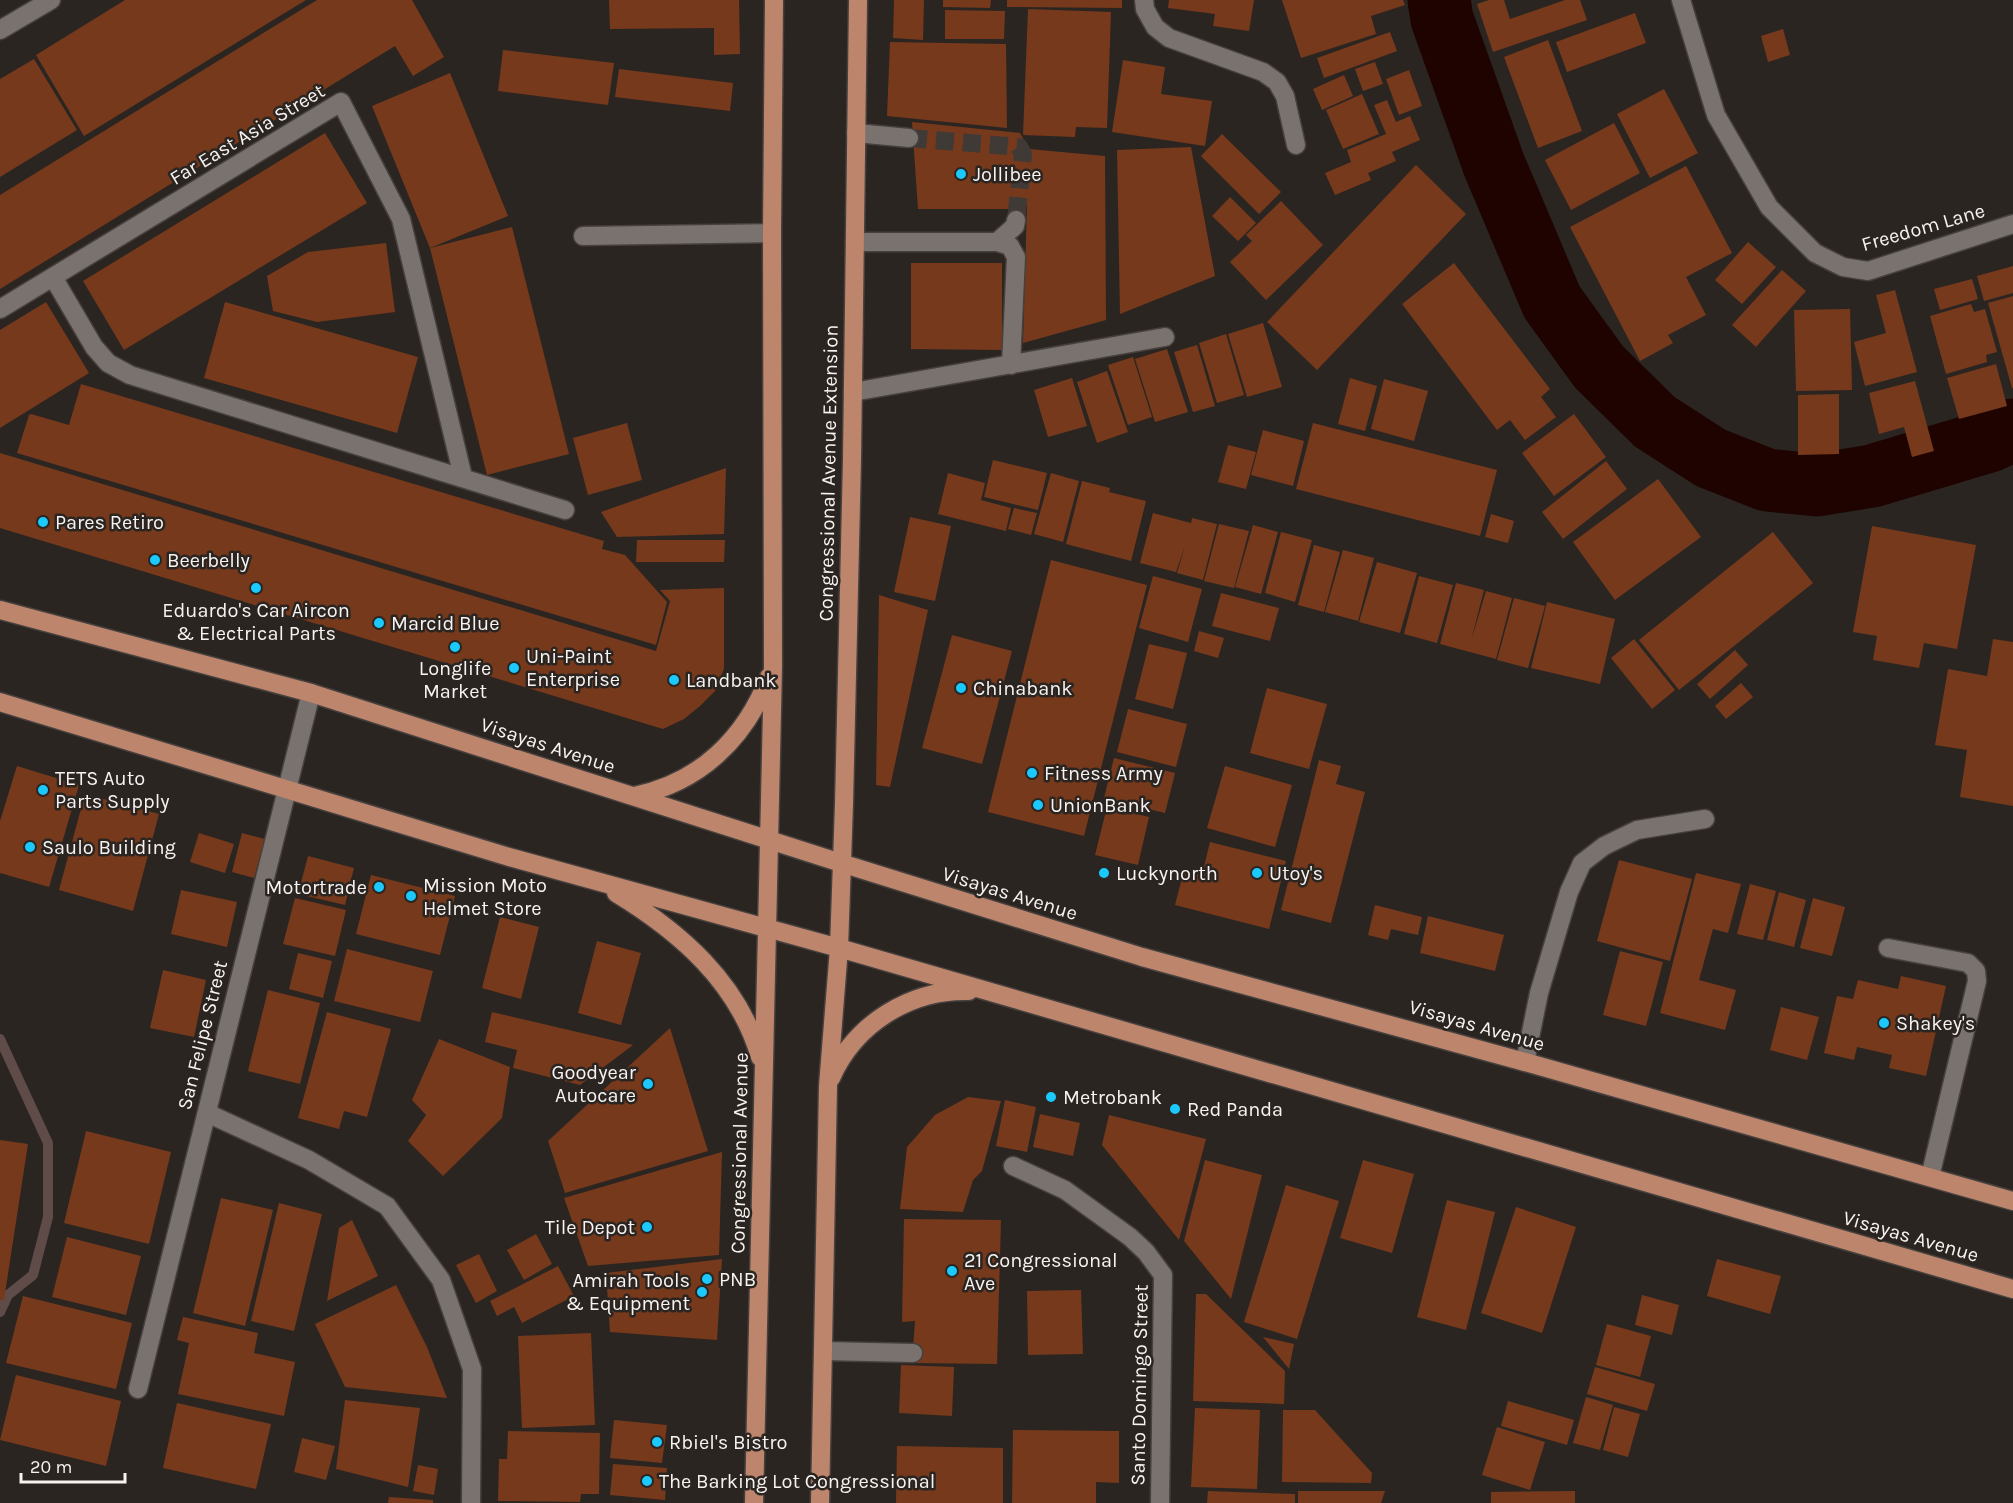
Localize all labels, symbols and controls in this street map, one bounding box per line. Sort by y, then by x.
street label: Far East Asia Street [166,79,329,190]
place label: Jollibee [973,163,1042,186]
marker: Jollibee [954,167,968,181]
street label: Freedom Lane [1859,199,1987,256]
street label: Congressional Avenue Extension [814,324,843,622]
place label: Pares Retiro [55,511,164,534]
marker: Pares Retiro [36,515,50,529]
place label: Beerbelly [167,549,250,572]
marker: Beerbelly [148,553,162,567]
marker: Eduardo's Car Aircon & Electrical Parts [249,581,263,595]
place label: Eduardo's Car Aircon & Electrical Parts [162,599,350,645]
place label: Marcid Blue [391,612,499,635]
marker: Marcid Blue [372,616,386,630]
marker: Longlife Market [448,640,462,654]
place label: Uni-Paint Enterprise [526,645,620,691]
place label: Longlife Market [419,657,491,703]
marker: Uni-Paint Enterprise [507,661,521,675]
place label: Landbank [686,669,776,692]
marker: Landbank [667,673,681,687]
place label: Chinabank [973,677,1073,700]
marker: Chinabank [954,681,968,695]
street label: Visayas Avenue [478,713,618,778]
place label: Fitness Army [1044,762,1163,785]
marker: Fitness Army [1025,766,1039,780]
place label: TETS Auto Parts Supply [55,767,170,813]
marker: TETS Auto Parts Supply [36,783,50,797]
place label: UnionBank [1050,794,1151,817]
marker: UnionBank [1031,798,1045,812]
place label: Saulo Building [42,836,176,859]
marker: Saulo Building [23,840,37,854]
street label: Visayas Avenue [939,862,1080,925]
place label: Luckynorth [1116,862,1218,885]
place label: Utoy's [1269,862,1323,885]
marker: Luckynorth [1097,866,1111,880]
marker: Utoy's [1250,866,1264,880]
place label: Mission Moto Helmet Store [423,874,547,920]
place label: Motortrade [266,876,367,899]
marker: Motortrade [372,880,386,894]
marker: Mission Moto Helmet Store [404,889,418,903]
street label: San Felipe Street [173,958,232,1112]
street label: Visayas Avenue [1406,995,1547,1056]
place label: Shakey's [1896,1012,1975,1035]
marker: Shakey's [1877,1016,1891,1030]
street label: Congressional Avenue [726,1052,753,1254]
place label: Goodyear Autocare [552,1061,637,1107]
marker: Goodyear Autocare [641,1077,655,1091]
place label: Metrobank [1063,1086,1162,1109]
marker: Metrobank [1044,1090,1058,1104]
place label: Red Panda [1187,1098,1283,1121]
marker: Red Panda [1168,1102,1182,1116]
street label: Visayas Avenue [1840,1206,1981,1267]
place label: Tile Depot [545,1216,635,1239]
marker: Tile Depot [640,1220,654,1234]
place label: 21 Congressional Ave [964,1249,1118,1295]
marker: 21 Congressional Ave [945,1264,959,1278]
place label: PNB [719,1268,756,1291]
place label: Amirah Tools & Equipment [566,1269,690,1315]
marker: PNB [700,1272,714,1286]
street label: Santo Domingo Street [1126,1284,1153,1486]
marker: Amirah Tools & Equipment [695,1285,709,1299]
place label: Rbiel's Bistro [669,1431,787,1454]
marker: Rbiel's Bistro [650,1435,664,1449]
scale bar [21,1446,124,1484]
text: 20 m [30,1456,72,1478]
place label: The Barking Lot Congressional [659,1470,935,1493]
marker: The Barking Lot Congressional [640,1474,654,1488]

